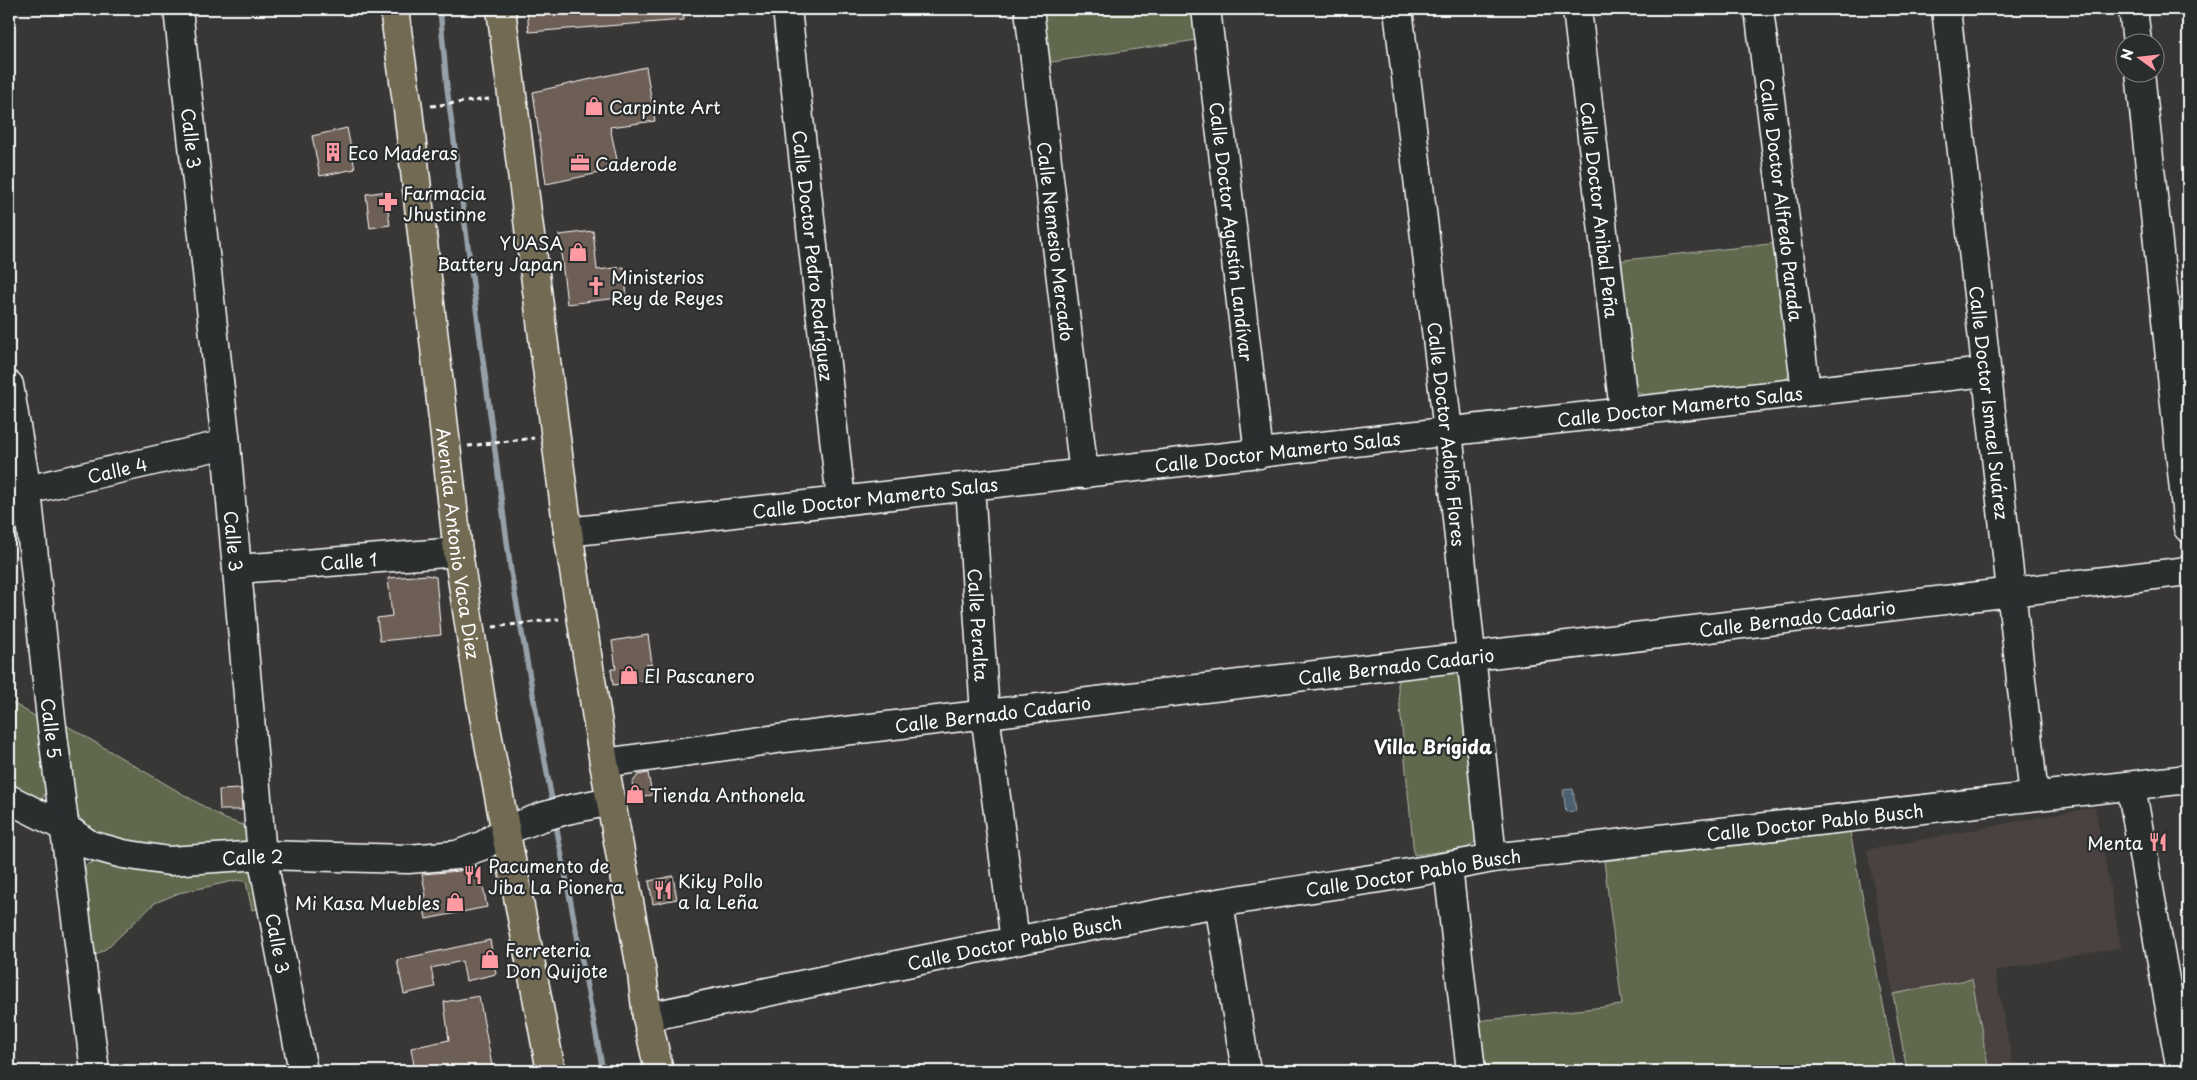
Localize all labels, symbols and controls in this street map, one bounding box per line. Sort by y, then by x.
north arrow [2114,32,2164,82]
text: N [2115,46,2139,63]
street label: Calle Doctor Alfredo Parada [1754,76,1811,323]
place label: Carpinte Art [609,93,721,120]
shop icon: Carpinte Art [583,95,605,117]
street label: Calle Doctor Agustín Landívar [1204,100,1261,363]
street label: Calle Doctor Anibal Peña [1574,100,1627,320]
street label: Calle 3 [176,106,209,170]
street label: Calle Doctor Pedro Rodríguez [787,129,841,383]
place label: Eco Maderas [348,139,458,166]
street label: Calle Nemesio Mercado [1031,140,1082,343]
building icon: Eco Maderas [322,141,344,163]
place label: Caderode [595,150,677,177]
office icon: Caderode [569,152,591,174]
place label: Farmacia Jhustinne [403,179,487,227]
pharmacy icon: Farmacia Jhustinne [377,191,399,213]
place label: YUASA Battery Japan [437,229,563,277]
shop icon: YUASA Battery Japan [567,241,589,263]
place label: Ministerios Rey de Reyes [611,263,723,311]
church icon: Ministerios Rey de Reyes [585,275,607,297]
street label: Calle Doctor Ismael Suárez [1964,284,2017,521]
street label: Calle Doctor Adolfo Flores [1422,320,1473,548]
street label: Calle Doctor Mamerto Salas [1556,379,1804,433]
street label: Calle Doctor Mamerto Salas [1153,423,1402,478]
street label: Avenida Antonio Vaca Diez [431,426,488,661]
street label: Calle 4 [84,449,150,489]
street label: Calle Doctor Mamerto Salas [751,469,999,524]
street label: Calle 3 [218,509,251,572]
street label: Calle 1 [319,545,378,576]
street label: Calle Peralta [962,567,996,682]
street label: Calle Bernado Cadario [1698,592,1897,643]
street label: Calle Bernado Cadario [1296,640,1496,690]
place label: El Pascanero [644,662,755,689]
shop icon: El Pascanero [618,664,640,686]
street label: Calle Bernado Cadario [893,688,1092,738]
street label: Calle 5 [35,697,69,760]
district label: Villa Brígida [1374,732,1492,760]
place label: Tienda Anthonela [650,781,806,808]
shop icon: Tienda Anthonela [624,783,646,805]
street label: Calle Doctor Pablo Busch [1705,796,1925,847]
place label: Menta [2087,829,2144,856]
restaurant icon: Menta [2147,831,2169,853]
street label: Calle 2 [221,841,284,871]
street label: Calle Doctor Pablo Busch [1304,841,1522,902]
place label: Pacumento de Jiba La Pionera [488,852,625,900]
restaurant icon: Pacumento de Jiba La Pionera [462,864,484,886]
place label: Kiky Pollo a la Leña [678,867,763,915]
restaurant icon: Kiky Pollo a la Leña [652,879,674,901]
place label: Mi Kasa Muebles [295,889,440,916]
shop icon: Mi Kasa Muebles [444,891,466,913]
street label: Calle Doctor Pablo Busch [905,907,1124,976]
street label: Calle 3 [260,911,298,976]
place label: Ferreteria Don Quijote [505,936,608,984]
shop icon: Ferreteria Don Quijote [479,948,501,970]

